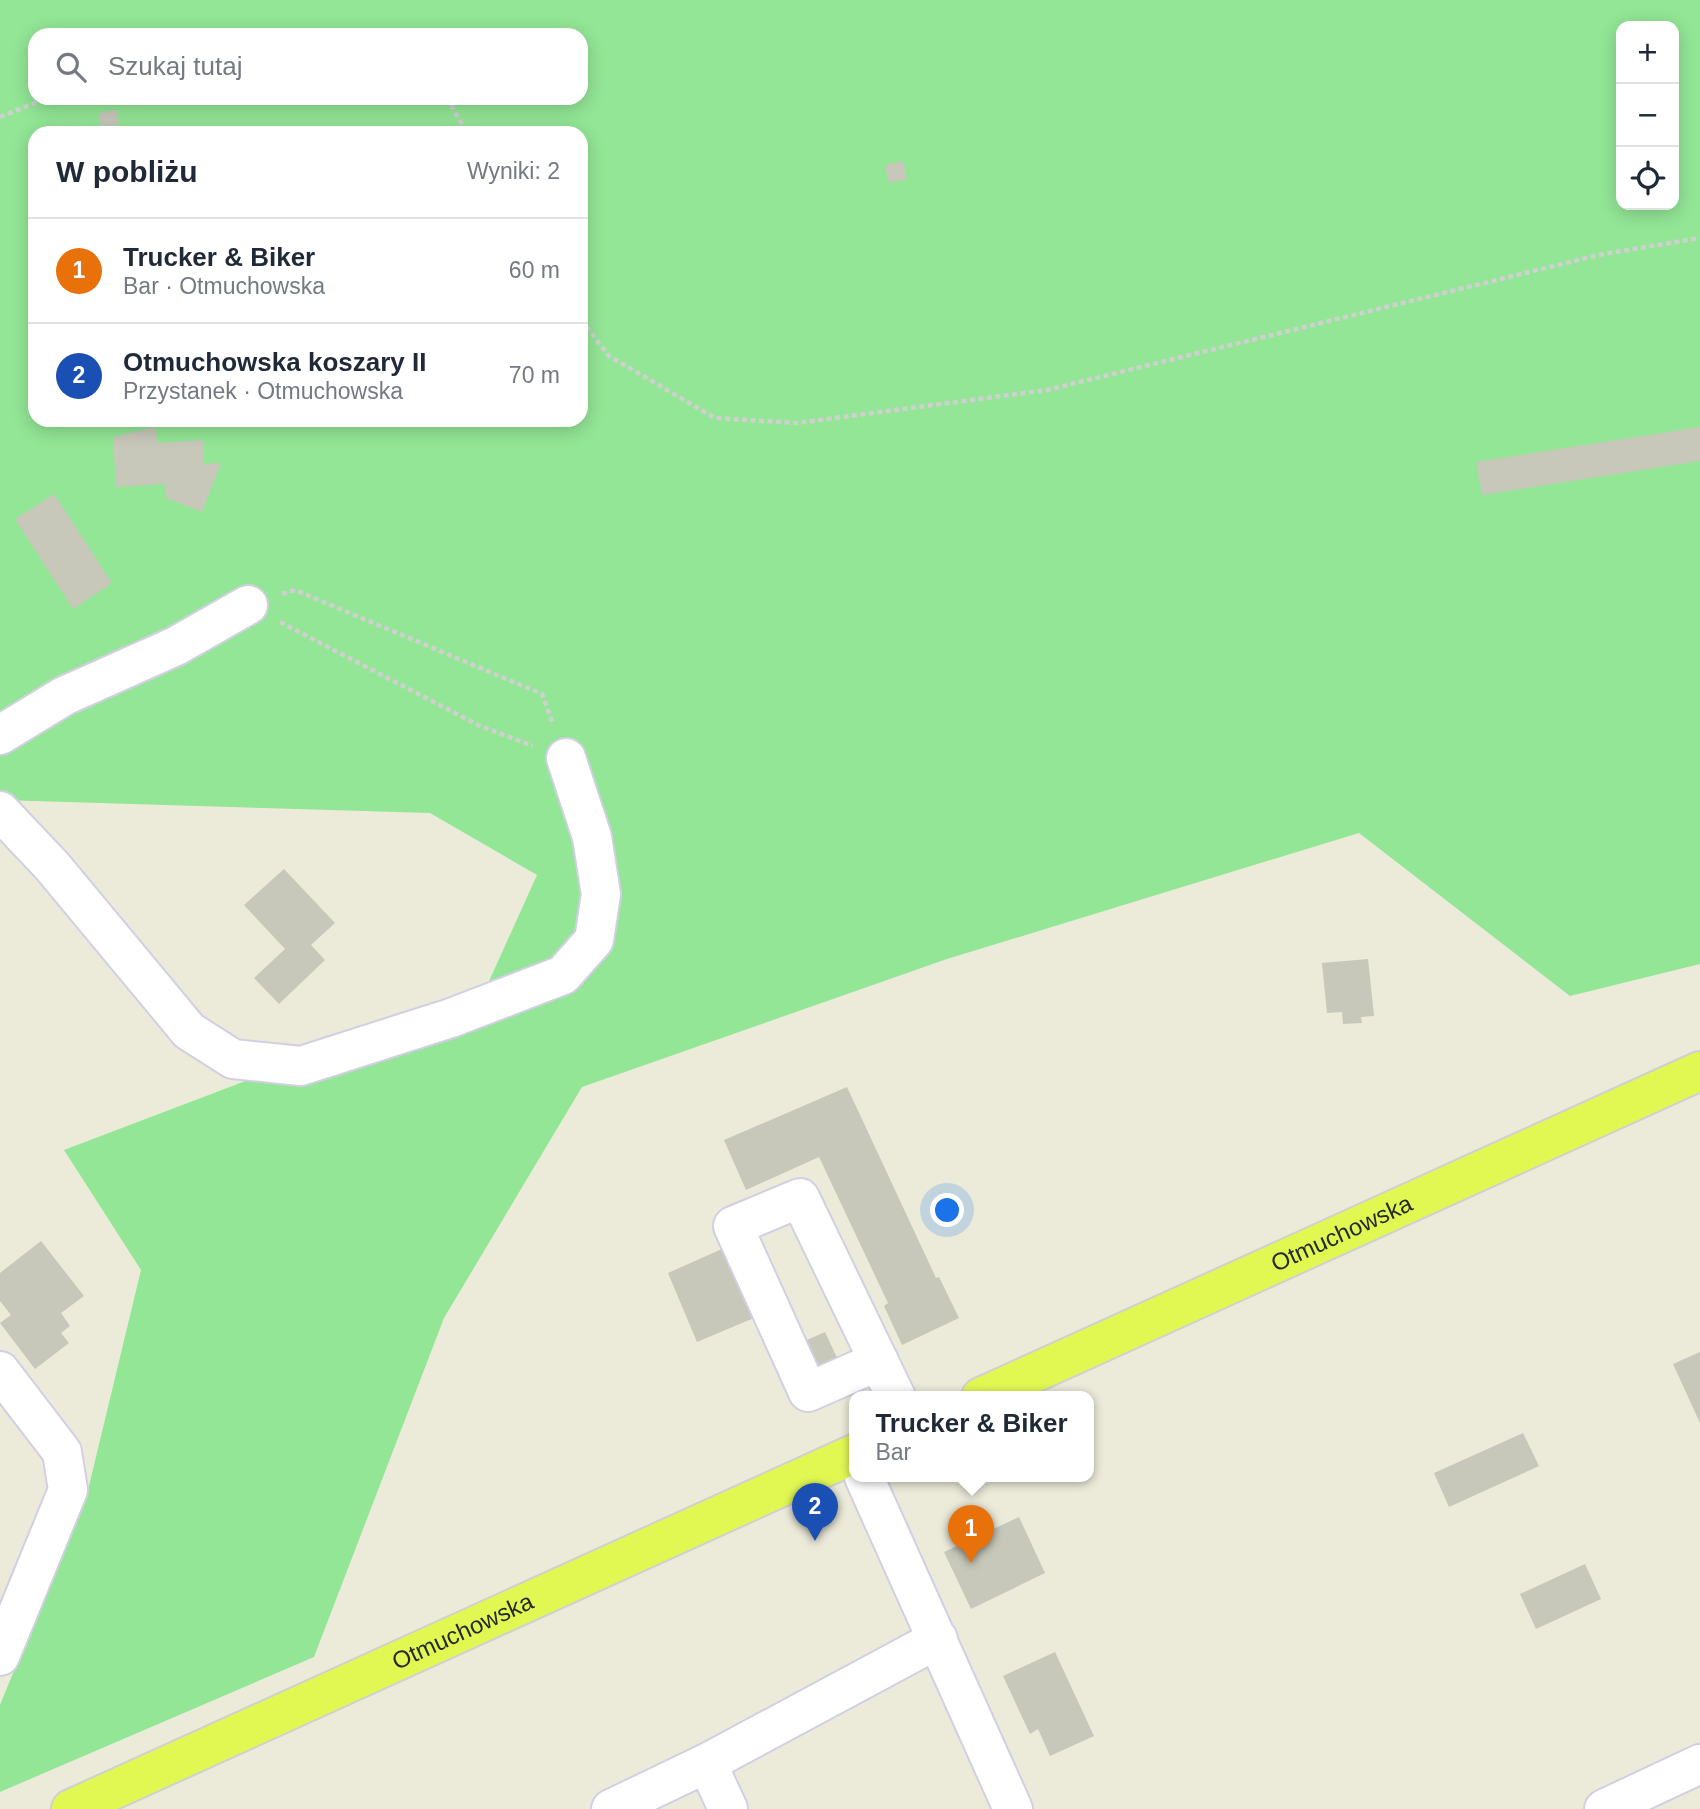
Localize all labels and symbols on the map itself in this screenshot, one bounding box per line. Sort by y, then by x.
street label: Otmuchowska [1267,1189,1417,1277]
your location [930,1193,964,1227]
pin: 2 [792,1483,838,1541]
pin: 1 [948,1505,994,1563]
street label: Otmuchowska [388,1587,538,1675]

